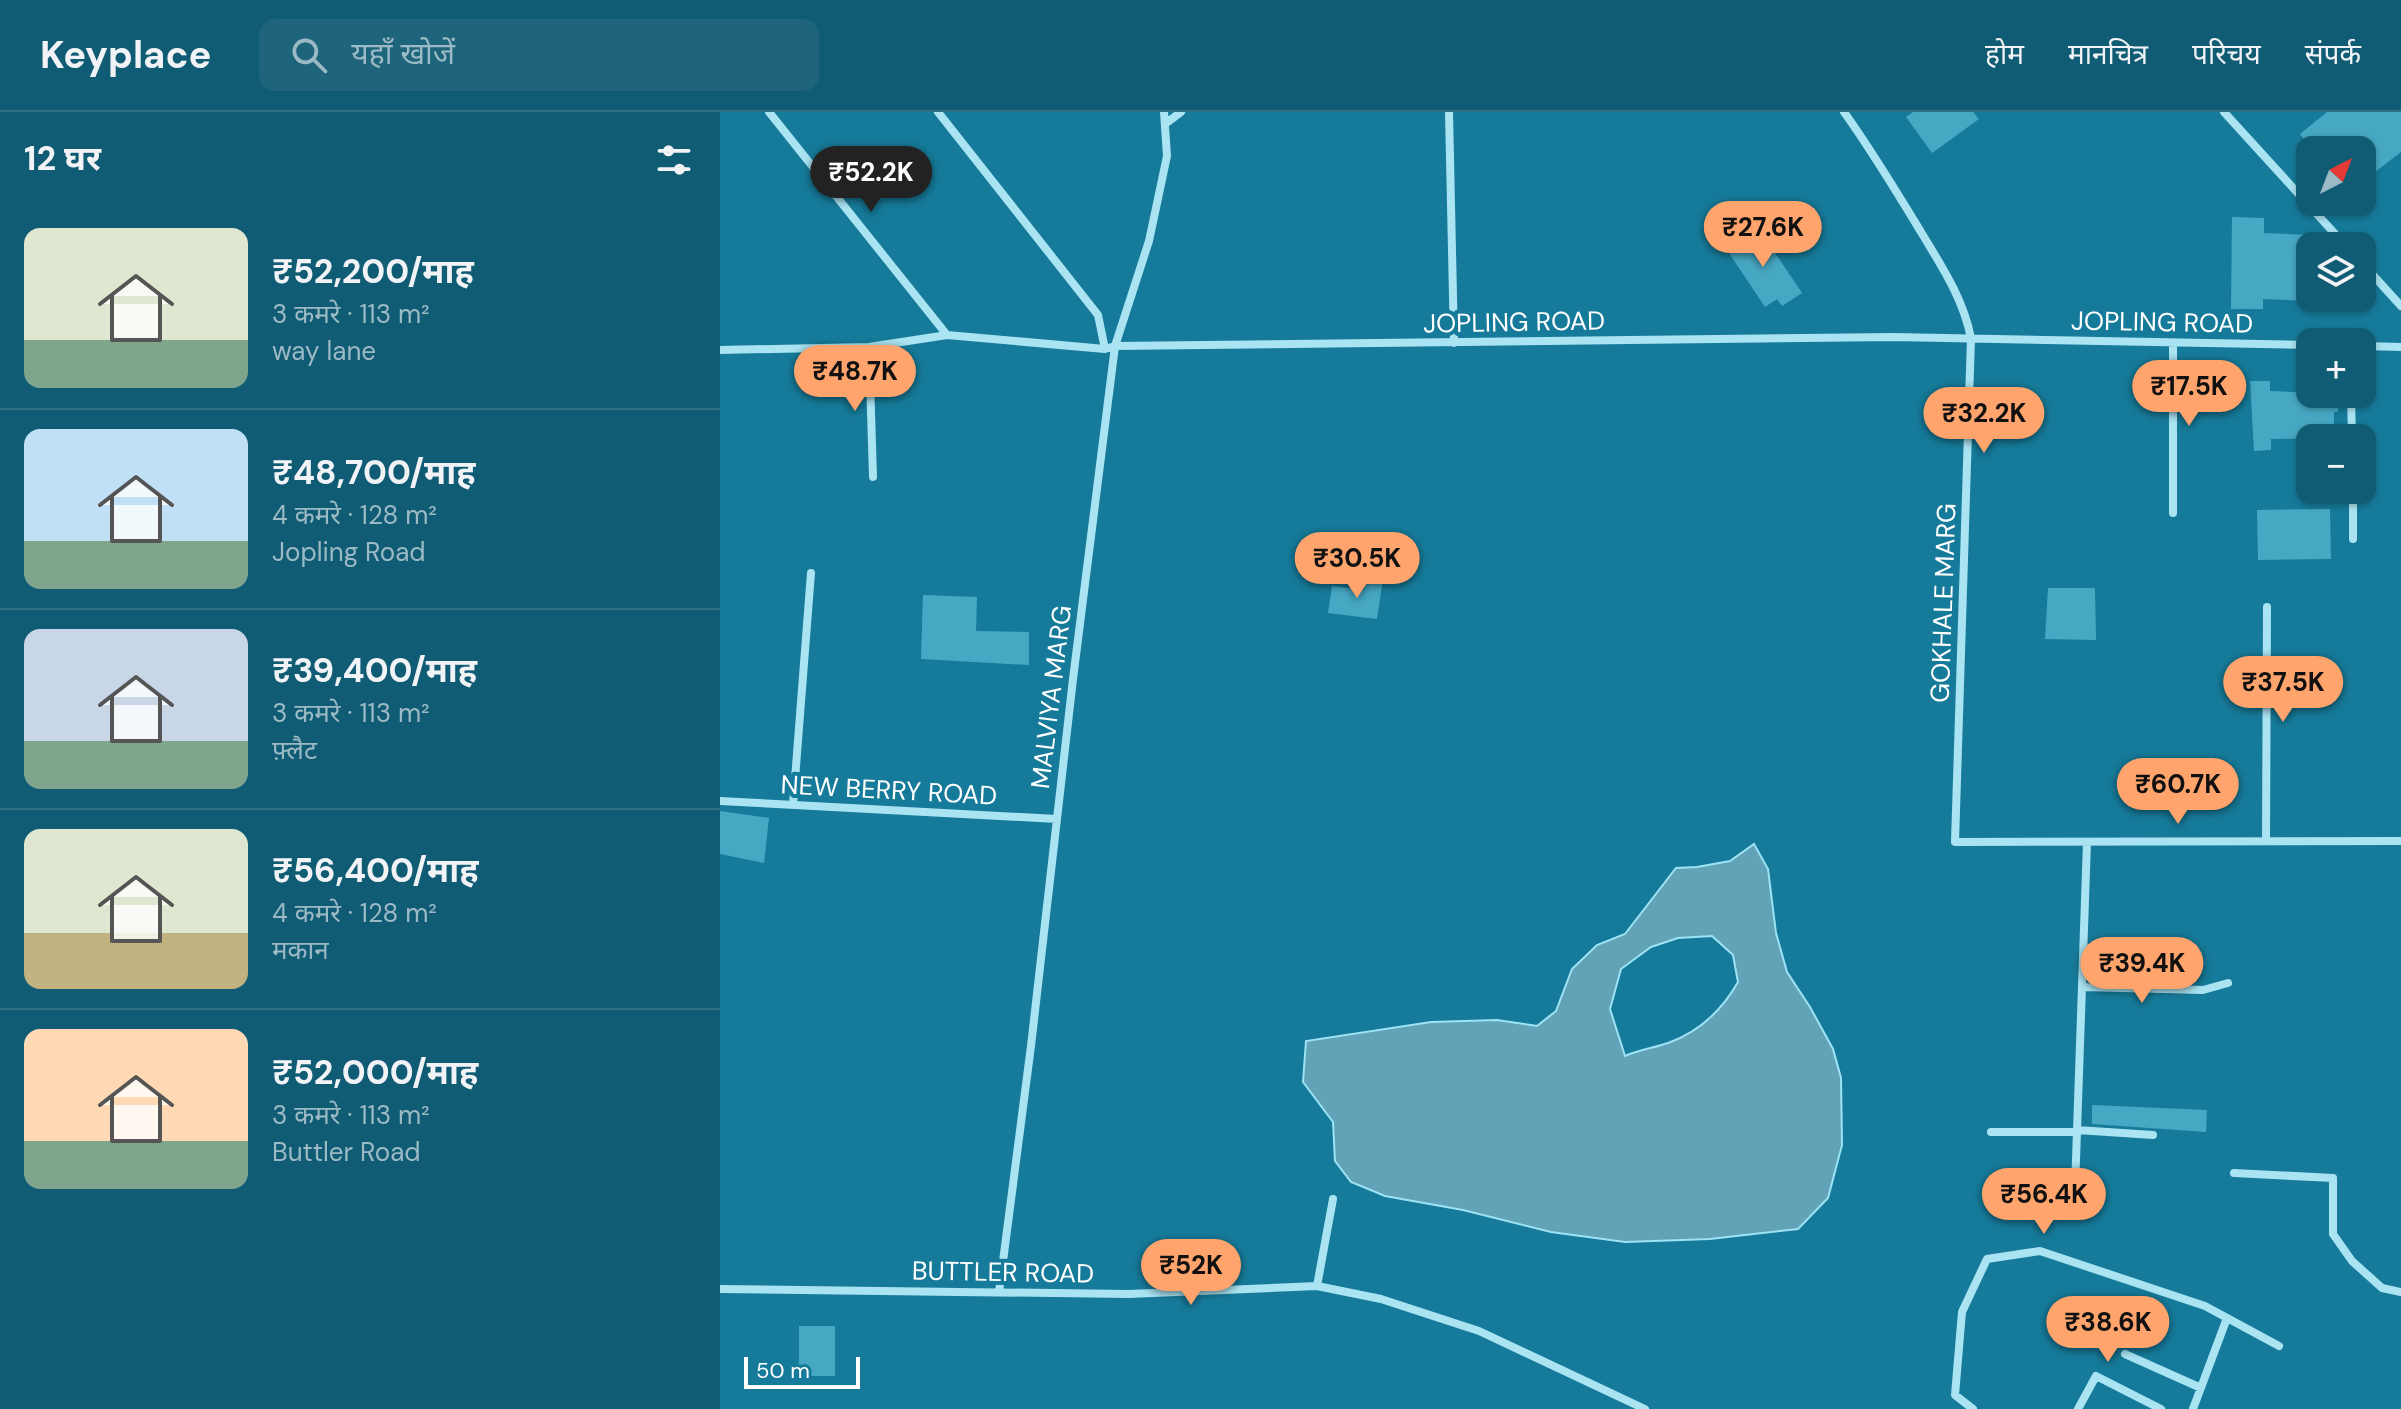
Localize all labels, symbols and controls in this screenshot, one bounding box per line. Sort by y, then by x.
search box [259,19,819,91]
text: Keyplace [40,30,211,80]
icon: search [287,33,331,77]
text: यहाँ खोजें [351,34,455,73]
text: होम [1985,36,2024,73]
text: मानचित्र [2068,36,2148,73]
text: परिचय [2192,36,2261,73]
text: संपर्क [2305,36,2361,73]
text: 12 घर [24,136,101,181]
north arrow [2296,136,2376,216]
map controls [2296,136,2376,504]
icon: filters [652,138,696,182]
pin: ₹52.2K [806,146,936,214]
text: ₹52.2K [828,155,914,189]
pin: ₹27.6K [1698,201,1828,269]
text: ₹27.6K [1722,210,1804,244]
button: layers [2296,232,2376,312]
text: ₹52,200/माह [272,249,474,294]
icon: home [88,260,184,356]
text: 3 कमरे · 113 m² [272,297,430,331]
street label: JOPLING ROAD [1423,303,1605,341]
street label: JOPLING ROAD [2071,303,2253,341]
button: + [2296,328,2376,408]
text: way lane [272,334,376,368]
pin: ₹48.7K [790,345,920,413]
text: ₹48.7K [812,354,898,388]
pin: ₹17.5K [2124,360,2254,428]
text: ₹17.5K [2150,369,2228,403]
pin: ₹32.2K [1919,387,2049,455]
text: ₹32.2K [1941,396,2027,430]
button: − [2296,424,2376,504]
text: ₹48,700/माह [272,450,475,495]
icon: home [88,461,184,557]
text: 4 कमरे · 128 m² [272,498,437,532]
street label: GOKHALE MARG [1923,503,1963,703]
pin: ₹30.5K [1292,532,1422,600]
text: Jopling Road [272,535,426,569]
text: ₹30.5K [1313,541,1401,575]
street label: MALVIYA MARG [1023,603,1079,791]
text: ₹39,400/माह [272,648,477,693]
pin: ₹37.5K [2218,656,2348,724]
icon: home [88,661,184,757]
text: ₹37.5K [2241,665,2325,699]
text: 3 कमरे · 113 m² [272,696,430,730]
text: फ़्लैट [272,733,317,767]
pin: ₹60.7K [2113,758,2243,826]
street label: NEW BERRY ROAD [780,767,998,813]
text: ₹60.7K [2135,767,2221,801]
text: ₹56,400/माह [272,848,479,893]
icon: home [88,861,184,957]
text: 4 कमरे · 128 m² [272,896,437,930]
text: मकान [272,933,329,967]
pin: ₹39.4K [2077,937,2207,1005]
text: ₹39.4K [2098,946,2186,980]
text: ₹52,000/माह [272,1050,478,1095]
icon: home [88,1061,184,1157]
text: 3 कमरे · 113 m² [272,1098,430,1132]
text: Buttler Road [272,1135,421,1169]
pin: ₹56.4K [1979,1168,2109,1236]
text: ₹56.4K [2000,1177,2088,1211]
pin: ₹52K [1144,1239,1238,1307]
text: ₹52K [1159,1248,1223,1282]
street label: BUTTLER ROAD [912,1253,1094,1291]
pin: ₹38.6K [2043,1296,2173,1364]
text: ₹38.6K [2064,1305,2152,1339]
scale bar [744,1353,860,1389]
text: 50 m [756,1356,810,1385]

